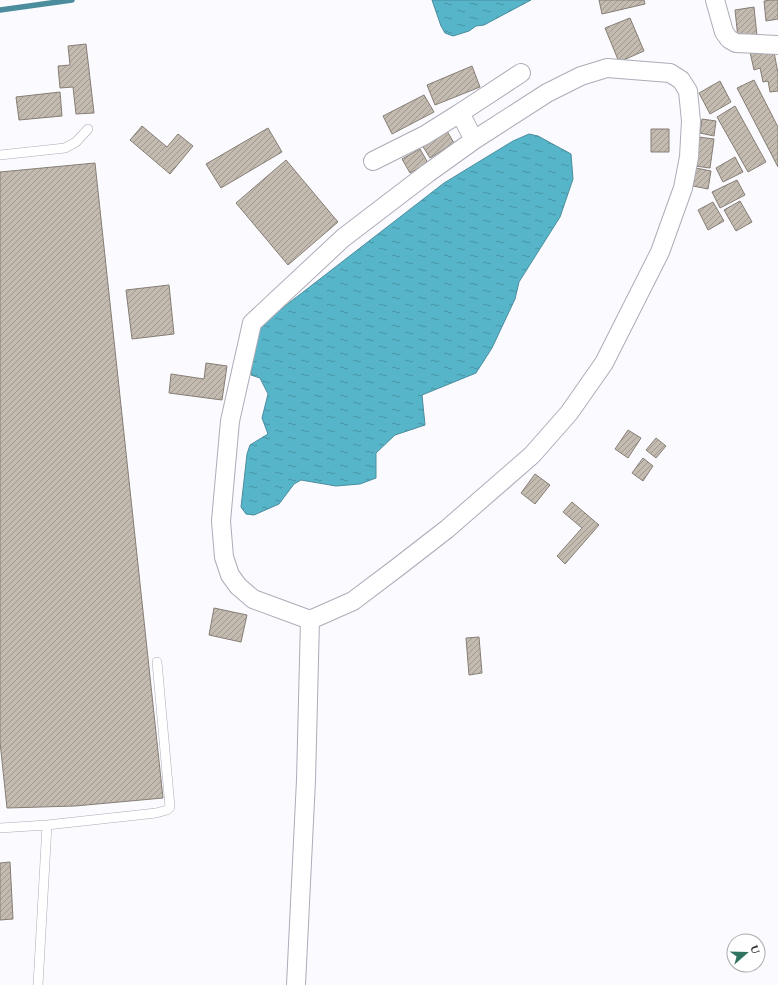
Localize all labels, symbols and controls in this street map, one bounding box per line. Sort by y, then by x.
north arrow [726,933,766,973]
text: U [745,943,764,957]

